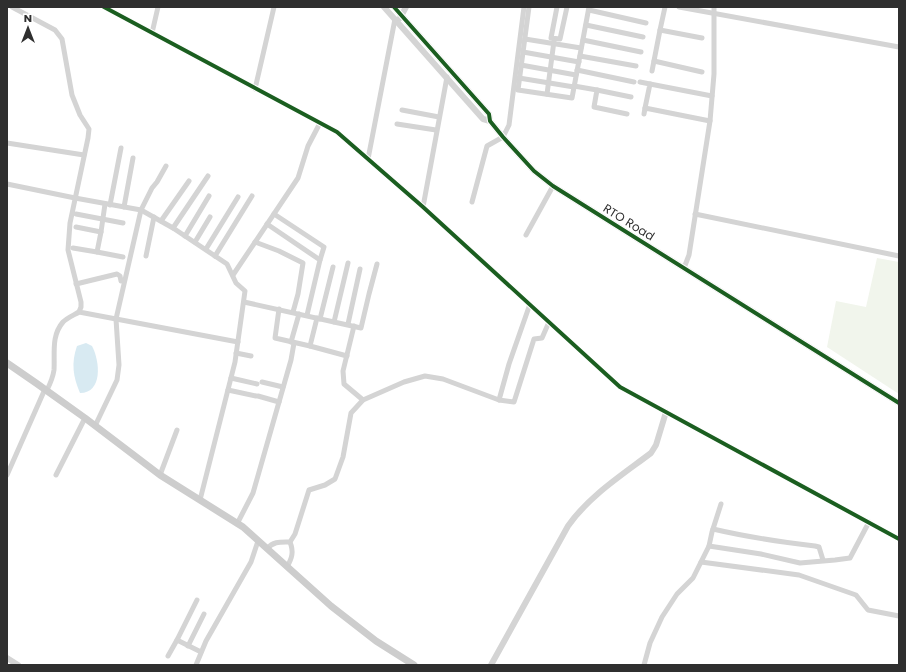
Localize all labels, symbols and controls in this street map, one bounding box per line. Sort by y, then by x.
north arrow [8,8,48,48]
text: N [24,10,32,26]
street label: RTO Road [600,200,658,244]

